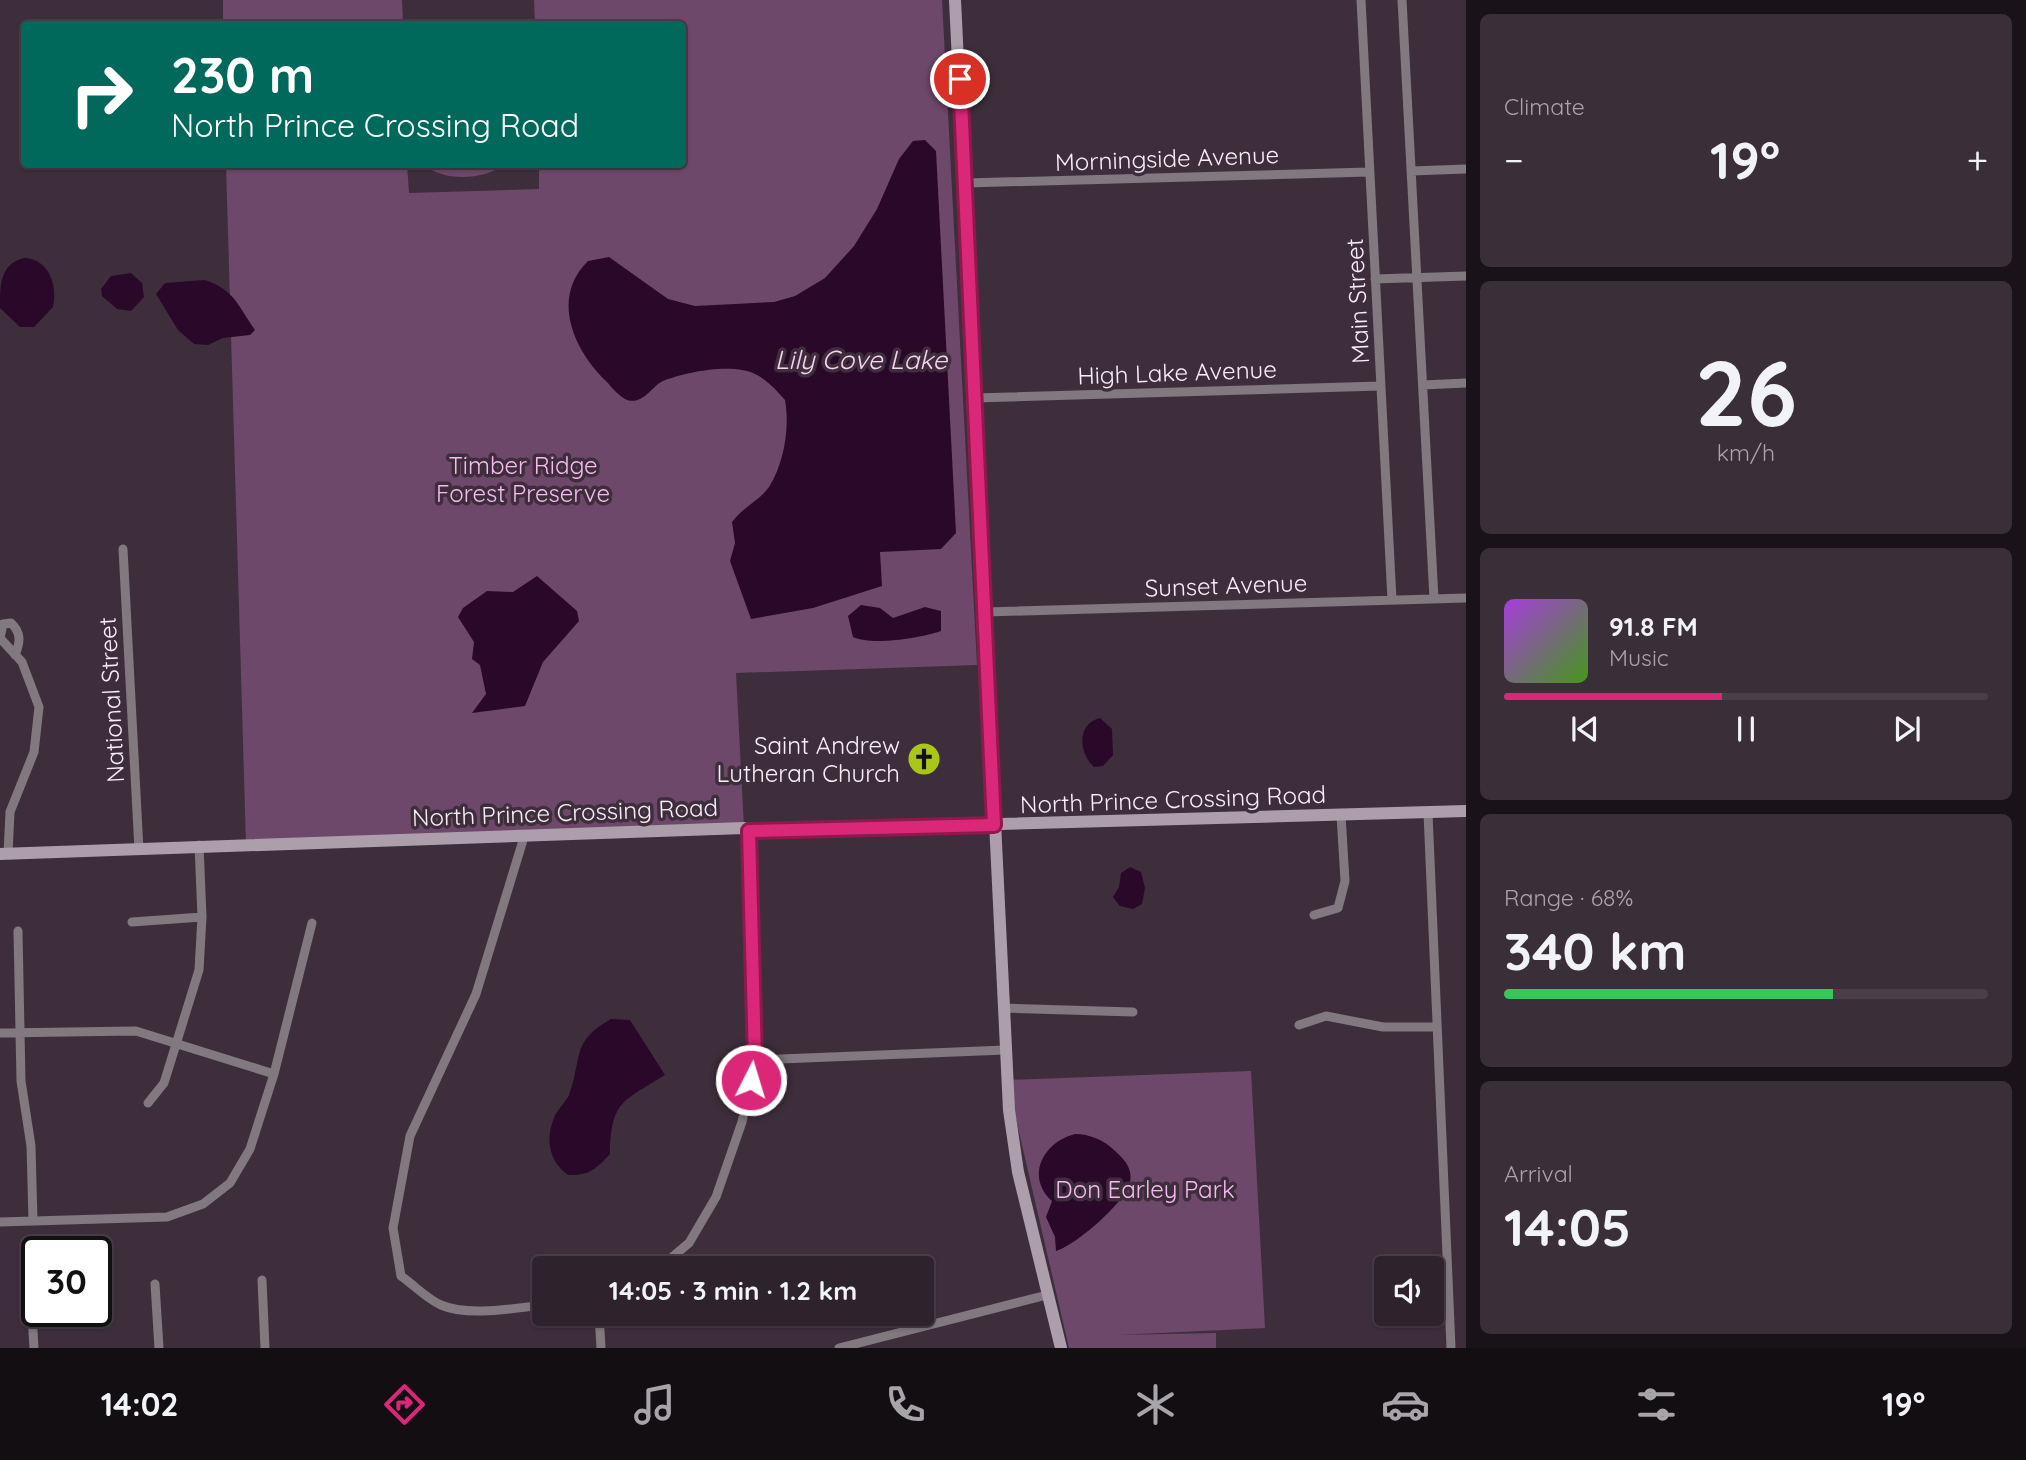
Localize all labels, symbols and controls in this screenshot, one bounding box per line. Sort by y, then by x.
text: 230 m [171,44,314,105]
icon: right [56,49,147,140]
pin [930,49,990,109]
icon: arrive [941,60,979,98]
text: Climate [1504,92,1585,121]
text: North Prince Crossing Road [171,105,579,145]
text: 19° [1710,127,1780,192]
text: − [1504,136,1524,184]
text: + [1967,136,1988,184]
street label: Morningside Avenue [1054,139,1280,177]
street label: Main Street [1339,238,1375,364]
text: 26 [1695,335,1797,449]
water label: Lily Cove Lake [775,343,949,376]
street label: High Lake Avenue [1077,354,1277,390]
text: km/h [1717,438,1775,467]
park label: Timber Ridge Forest Preserve [436,450,610,508]
street label: Sunset Avenue [1144,567,1308,603]
text: 91.8 FM [1609,610,1698,643]
street label: National Street [92,616,130,784]
text: Music [1609,643,1669,672]
icon: previous [1566,710,1604,748]
icon: pause [1727,710,1765,748]
icon: next [1888,710,1926,748]
place label: Saint Andrew Lutheran Church [717,730,900,788]
church icon: Saint Andrew Lutheran Church [905,740,943,778]
street label: North Prince Crossing Road [1020,779,1326,819]
street label: North Prince Crossing Road [412,792,718,832]
text: Range · 68% [1504,883,1633,912]
text: 340 km [1504,918,1687,983]
position arrow [714,1043,788,1117]
text: Arrival [1504,1159,1573,1188]
park label: Don Earley Park [1055,1174,1235,1204]
text: 14:05 [1504,1194,1631,1259]
speed limit sign: 30 [21,1236,112,1327]
map controls [1374,1256,1444,1326]
button: sound [1374,1256,1444,1326]
text: 14:05 · 3 min · 1.2 km [609,1274,857,1307]
icon: directions [380,1380,429,1429]
icon: music [630,1380,679,1429]
icon: phone [881,1380,930,1429]
icon: climate [1131,1380,1180,1429]
icon: car [1381,1380,1430,1429]
icon: filters [1632,1380,1681,1429]
text: 14:02 [101,1384,179,1424]
text: 19° [1882,1384,1925,1424]

